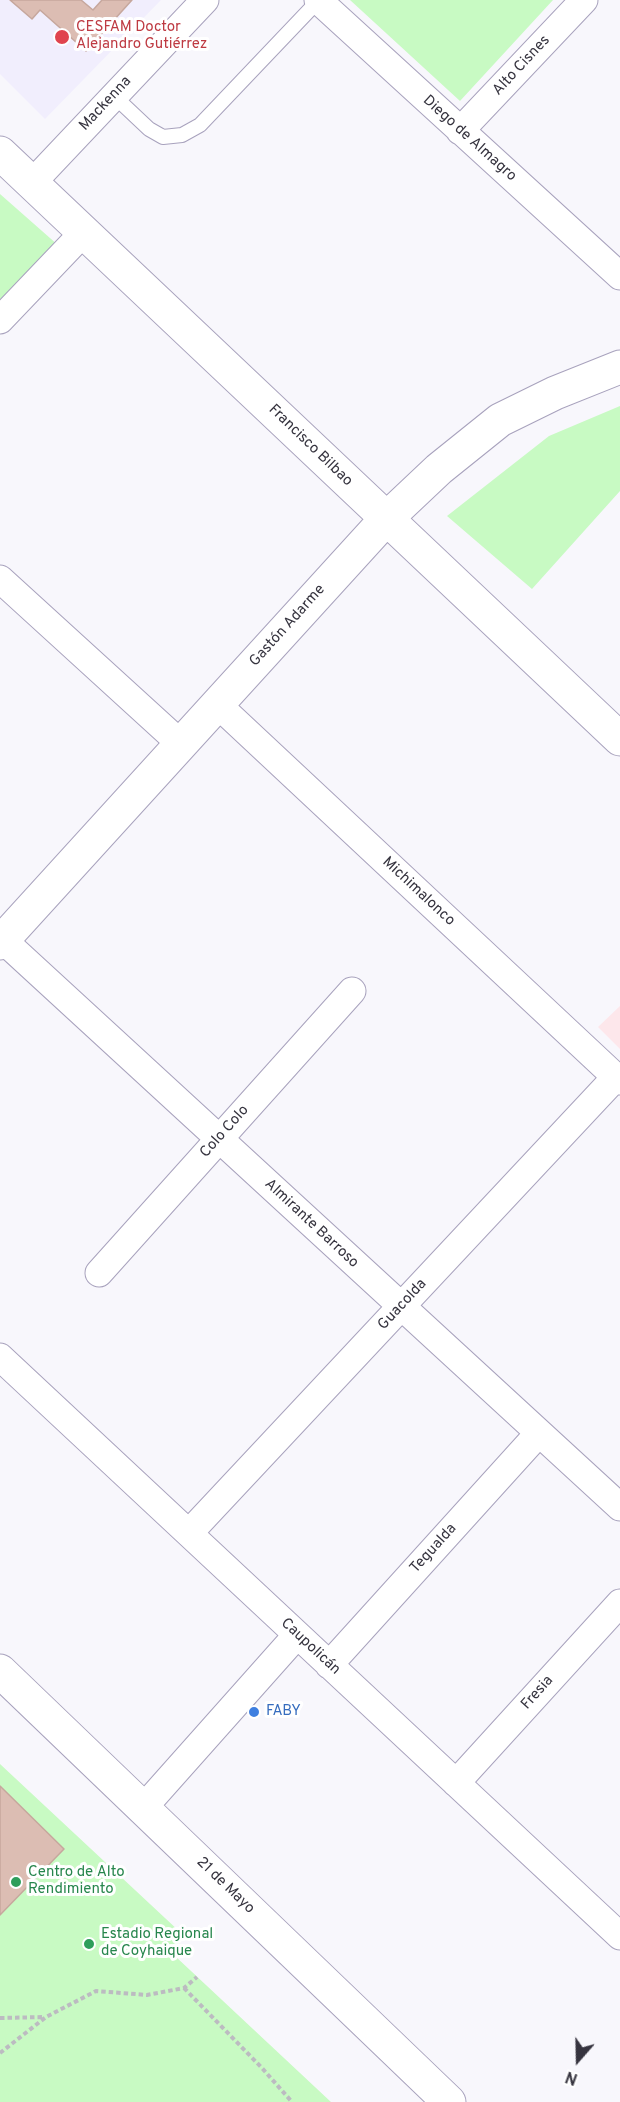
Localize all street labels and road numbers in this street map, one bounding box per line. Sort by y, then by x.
street label: Alto Cisnes [490,32,554,100]
street label: Mackenna [76,73,136,135]
street label: Diego de Almagro [418,92,520,186]
street label: Francisco Bilbao [264,401,356,491]
street label: Gastón Adarme [246,581,330,671]
street label: Michimalonco [378,854,458,930]
street label: Colo Colo [197,1102,253,1162]
street label: Almirante Barroso [260,1176,362,1272]
street label: Guacolda [375,1276,431,1334]
street label: Tegualda [407,1520,461,1578]
street label: Caupolicán [277,1615,343,1679]
street label: Fresia [518,1672,558,1714]
street label: 21 de Mayo [192,1854,258,1918]

